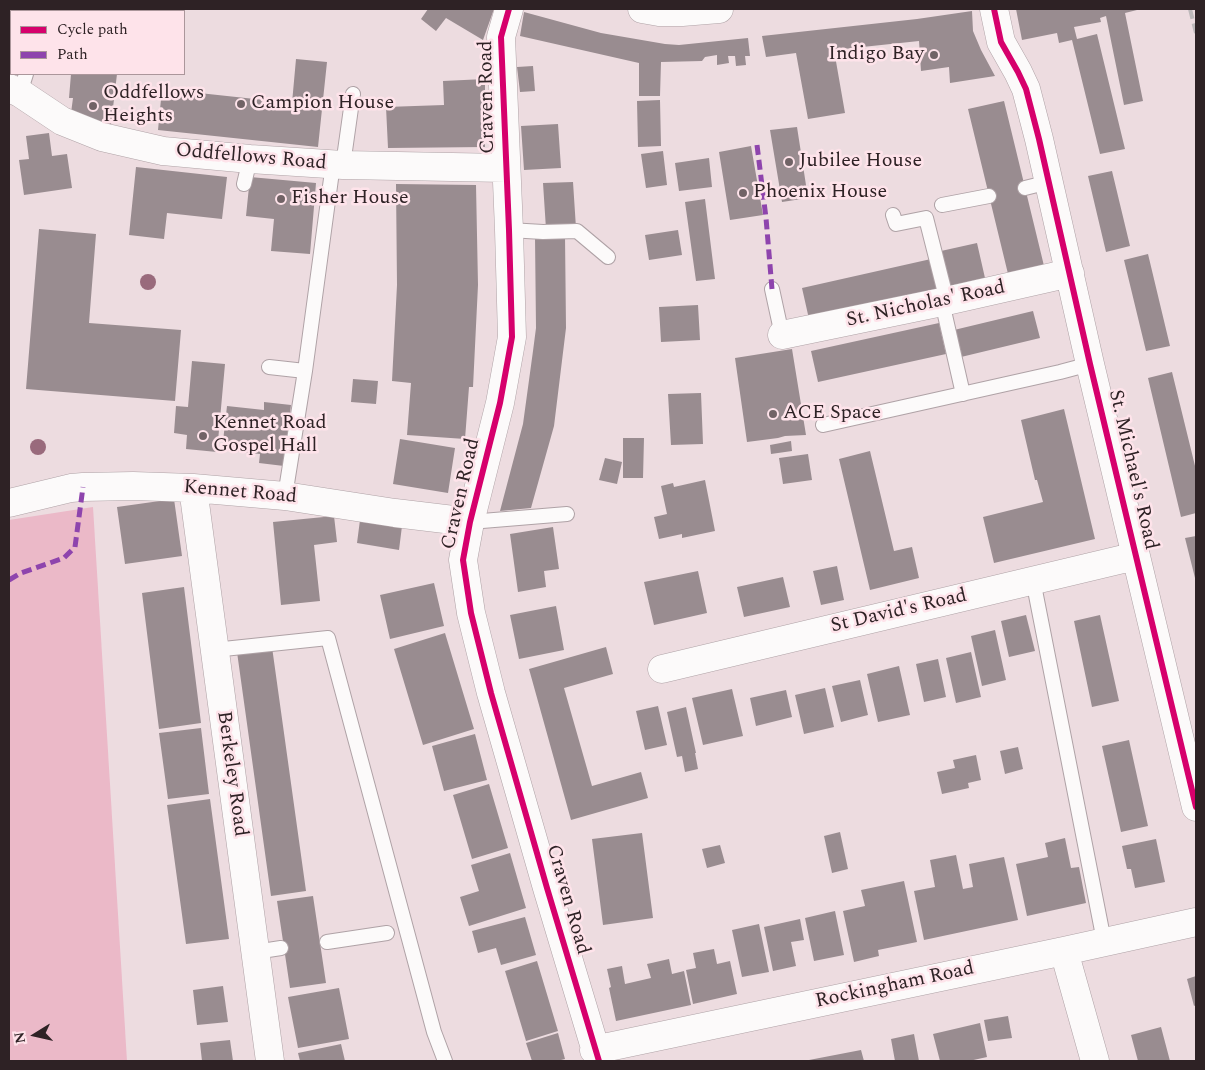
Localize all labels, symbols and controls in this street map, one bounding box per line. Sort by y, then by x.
legend [10,10,185,75]
text: Cycle path [57,18,128,41]
street label: Craven Road [475,40,501,154]
text: Path [57,43,88,66]
place label: Indigo Bay [828,43,924,67]
marker: Indigo Bay [928,49,940,61]
place label: Oddfellows Heights [103,82,204,129]
place label: Campion House [251,92,394,116]
marker: Campion House [235,98,247,110]
marker: Oddfellows Heights [87,100,99,112]
street label: Oddfellows Road [175,139,327,177]
place label: Jubilee House [799,150,922,174]
marker: Jubilee House [783,156,795,168]
place label: Phoenix House [753,181,887,205]
place label: Fisher House [291,187,409,211]
marker: Phoenix House [737,187,749,199]
marker: Fisher House [275,193,287,205]
street label: St. Nicholas' Road [845,276,1007,334]
street label: St. Michael's Road [1102,388,1162,552]
place label: ACE Space [783,402,881,426]
marker: ACE Space [767,408,779,420]
place label: Kennet Road Gospel Hall [213,412,327,459]
marker: Kennet Road Gospel Hall [197,430,209,442]
street label: Craven Road [438,436,486,552]
street label: Kennet Road [182,476,298,510]
street label: St David's Road [829,585,969,639]
street label: Berkeley Road [210,710,252,838]
street label: Craven Road [540,842,594,958]
street label: Rockingham Road [813,957,977,1015]
north arrow [10,1010,60,1060]
text: N [8,1030,31,1045]

